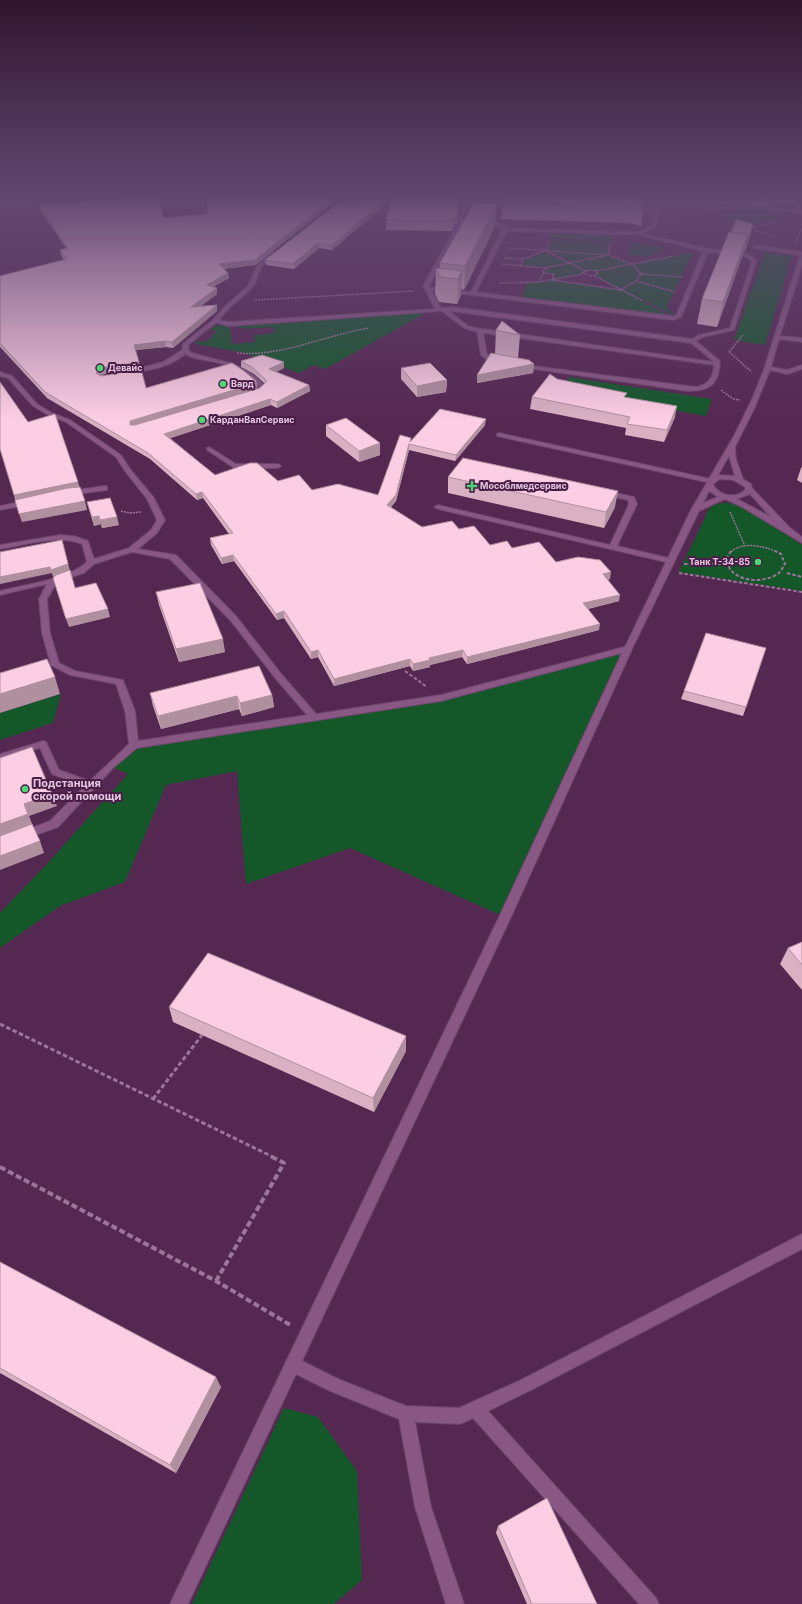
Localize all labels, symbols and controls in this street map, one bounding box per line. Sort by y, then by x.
place label: Девайс [108,362,143,373]
marker: Девайс [95,363,105,373]
place label: Вард [231,378,254,389]
marker: Вард [218,379,228,389]
place label: КарданВалСервис [210,414,295,425]
marker: КарданВалСервис [197,415,207,425]
place label: Мособлмедсервис [480,480,567,491]
marker: Мособлмедсервис [467,481,477,491]
place label: Танк Т-34-85 [689,556,750,567]
marker: Танк Т-34-85 [753,557,763,567]
place label: Подстанция скорой помощи [33,776,121,803]
marker: Подстанция скорой помощи [20,784,30,794]

